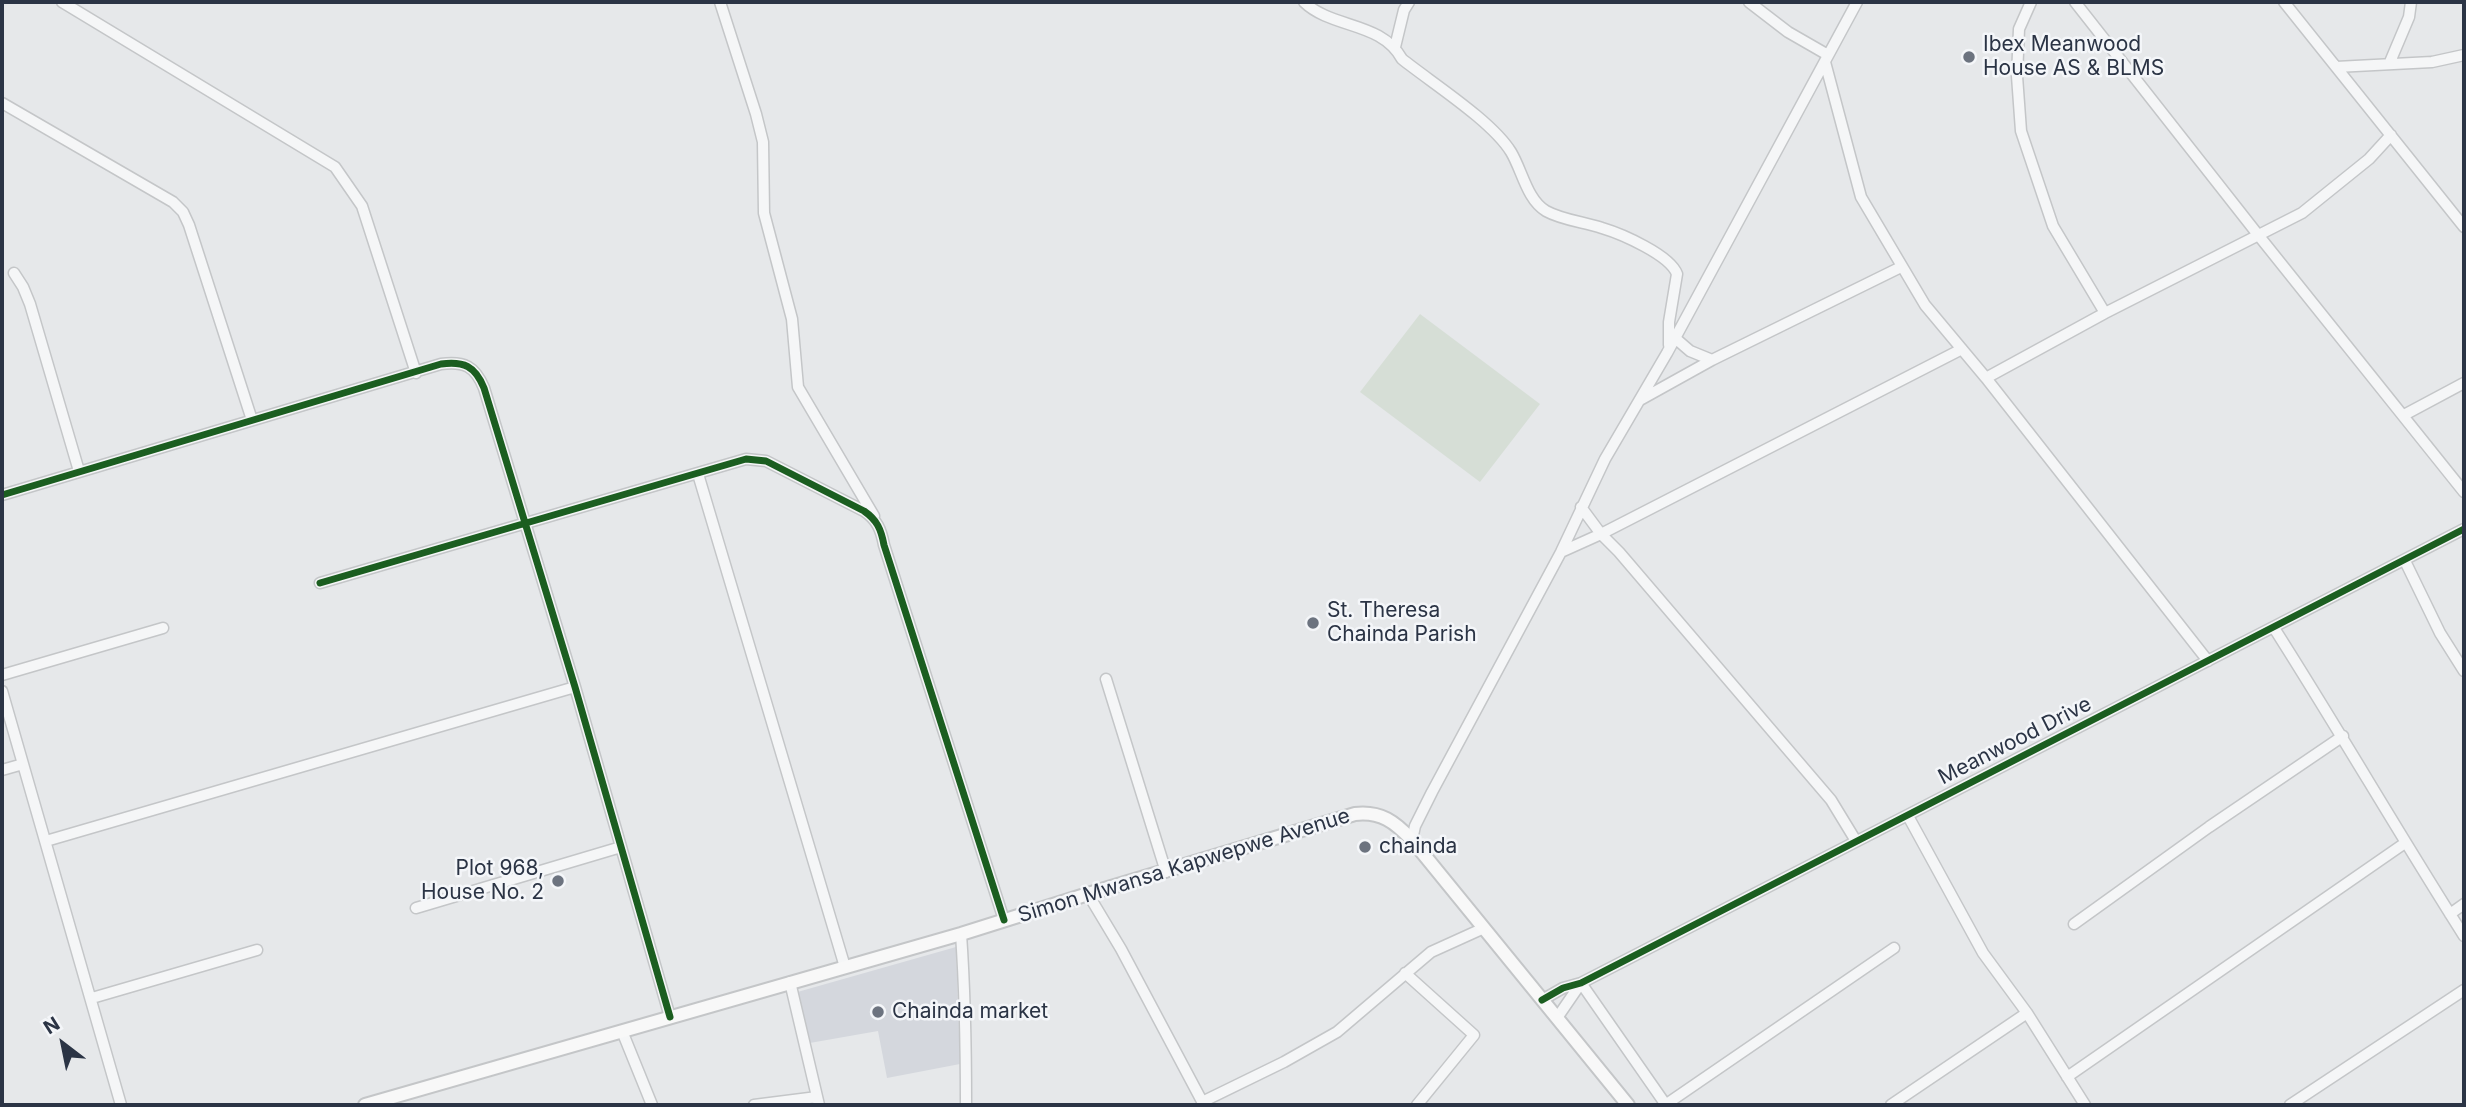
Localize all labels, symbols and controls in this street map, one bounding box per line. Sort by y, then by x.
place label: Ibex Meanwood House AS & BLMS [1983,32,2164,82]
marker: Ibex Meanwood House AS & BLMS [1961,49,1977,65]
place label: St. Theresa Chainda Parish [1327,598,1477,648]
marker: St. Theresa Chainda Parish [1305,615,1321,631]
street label: Meanwood Drive [1934,692,2096,790]
street label: Simon Mwansa Kapwepwe Avenue [1015,803,1353,929]
place label: chainda [1379,834,1457,860]
marker: chainda [1357,839,1373,855]
place label: Plot 968, House No. 2 [421,856,544,906]
marker: Plot 968, House No. 2 [550,873,566,889]
place label: Chainda market [892,999,1048,1025]
marker: Chainda market [870,1004,886,1020]
north arrow [28,1009,98,1079]
text: N [39,1012,64,1039]

